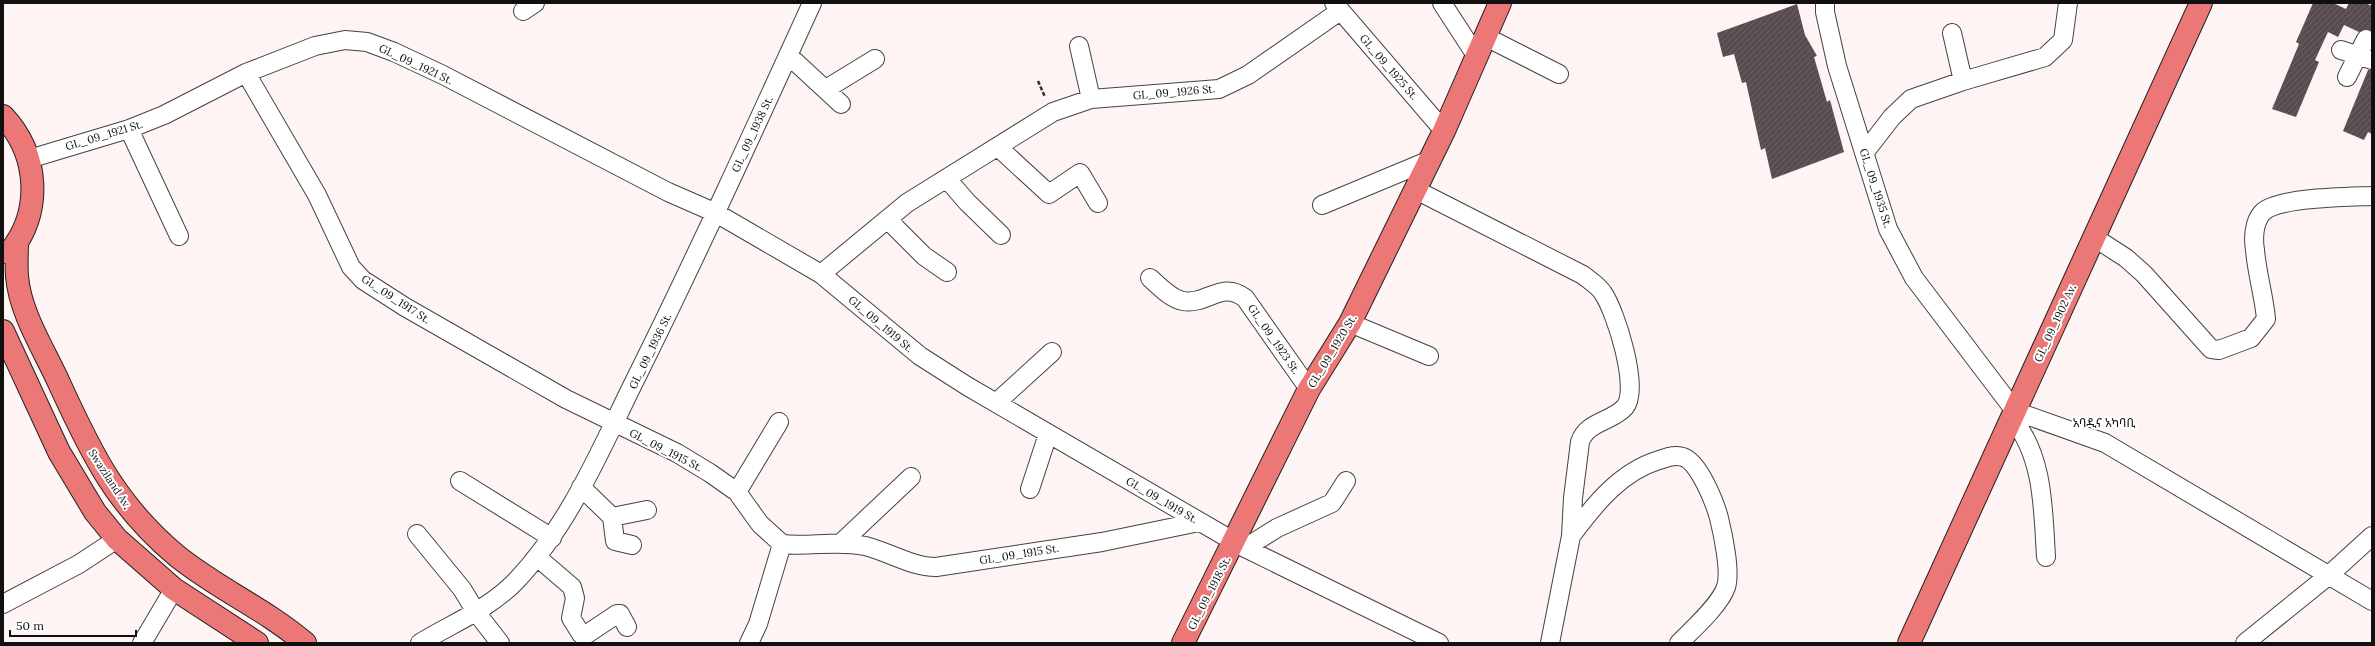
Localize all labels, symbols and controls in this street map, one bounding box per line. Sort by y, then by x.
street label: GL_09_1925 St. [1357,31,1421,103]
street label: GL_09_1921 St. [377,41,455,87]
street label: GL_09_1926 St. [1132,81,1216,103]
street label: GL_09_1938 St. [728,94,776,174]
street label: GL_09_1921 St. [64,117,144,153]
street label: GL_09_1935 St. [1857,147,1895,229]
street label: GL_09_1917 St. [359,271,433,327]
street label: GL_09_1902 Av. [2031,282,2079,364]
street label: GL_09_1919 St. [846,293,916,355]
street label: GL_09_1923 St. [1245,301,1303,377]
street label: GL_09_1936 St. [626,311,674,391]
street label: GL_09_1920 St. [1305,312,1359,390]
district label: አባዲና አካባቢ [2073,415,2135,430]
street label: GL_09_1915 St. [627,426,705,474]
street label: Swaziland Av. [85,446,135,512]
street label: GL_09_1919 St. [1124,474,1200,526]
street label: GL_09_1915 St. [978,541,1060,567]
street label: GL_09_1918 St. [1184,554,1234,632]
scale bar [10,612,136,638]
text: 50 m [16,618,44,633]

